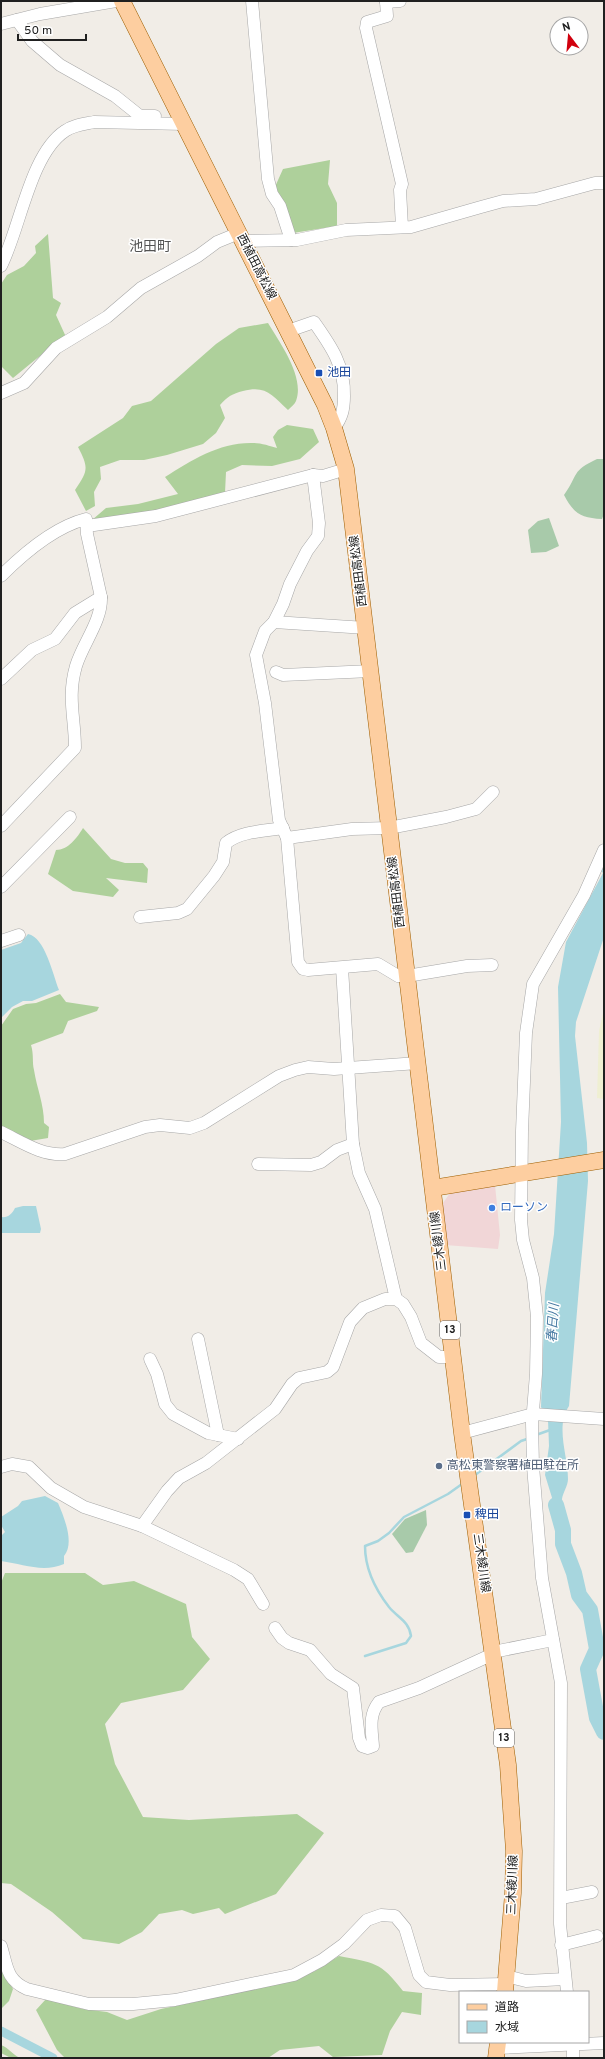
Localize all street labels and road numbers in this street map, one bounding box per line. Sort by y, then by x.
street label: 西植田高松線 [233,231,279,303]
street label: 西植田高松線 [347,534,371,608]
street label: 西植田高松線 [385,855,409,929]
street label: 三木綾川線 [427,1210,451,1272]
road number: 13 [440,1321,460,1339]
street label: 三木綾川線 [469,1532,493,1594]
road number: 13 [494,1729,514,1747]
street label: 三木綾川線 [504,1855,522,1915]

